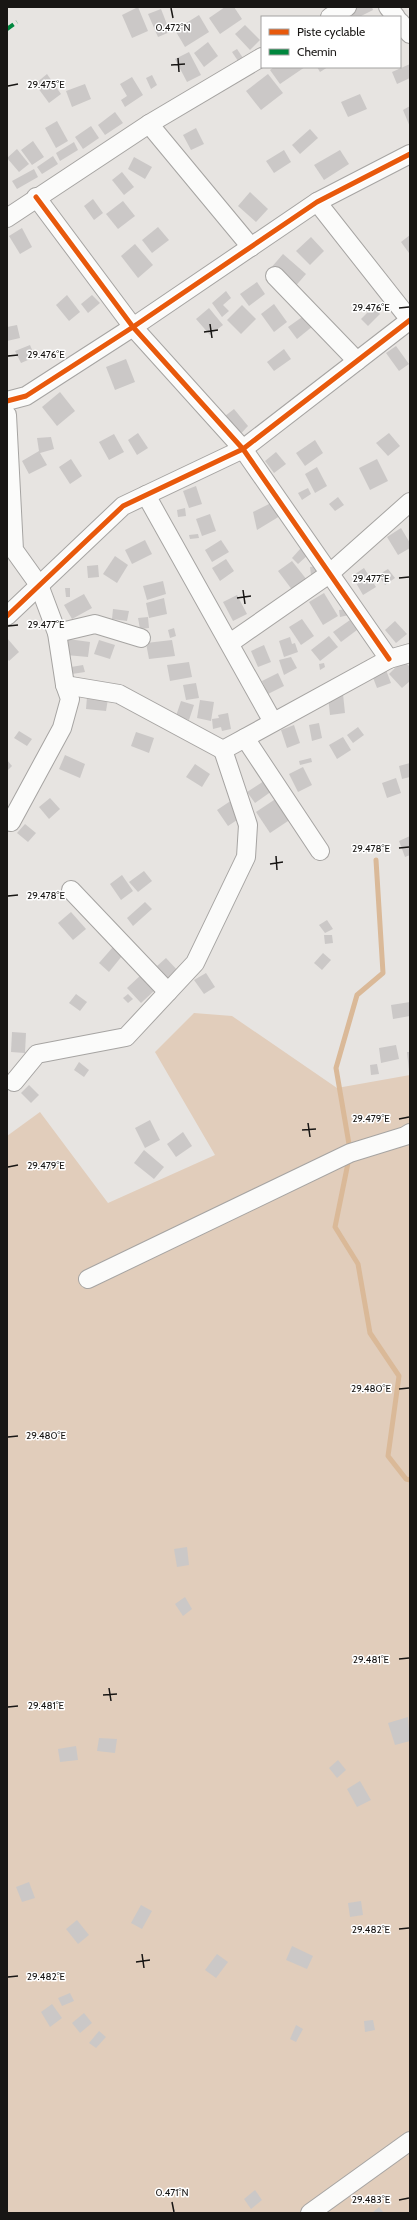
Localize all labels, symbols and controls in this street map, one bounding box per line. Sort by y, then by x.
legend [261,16,401,68]
text: 0.472°N [156,21,190,34]
text: Piste cyclable [297,24,365,39]
text: Chemin [297,44,337,59]
text: 29.475°E [27,78,65,91]
text: 29.476°E [352,301,390,314]
text: 29.476°E [27,348,65,361]
text: 29.477°E [352,572,390,585]
text: 29.477°E [27,618,65,631]
text: 29.478°E [352,842,391,855]
text: 29.478°E [27,889,66,902]
text: 29.479°E [352,1112,390,1125]
text: 29.479°E [27,1159,65,1172]
text: 29.480°E [351,1382,391,1395]
text: 29.480°E [26,1429,66,1442]
text: 29.481°E [353,1653,390,1666]
text: 29.481°E [28,1699,65,1712]
text: 29.482°E [352,1923,391,1936]
text: 29.482°E [27,1970,66,1983]
text: 0.471°N [156,2186,188,2199]
text: 29.483°E [352,2193,391,2206]

